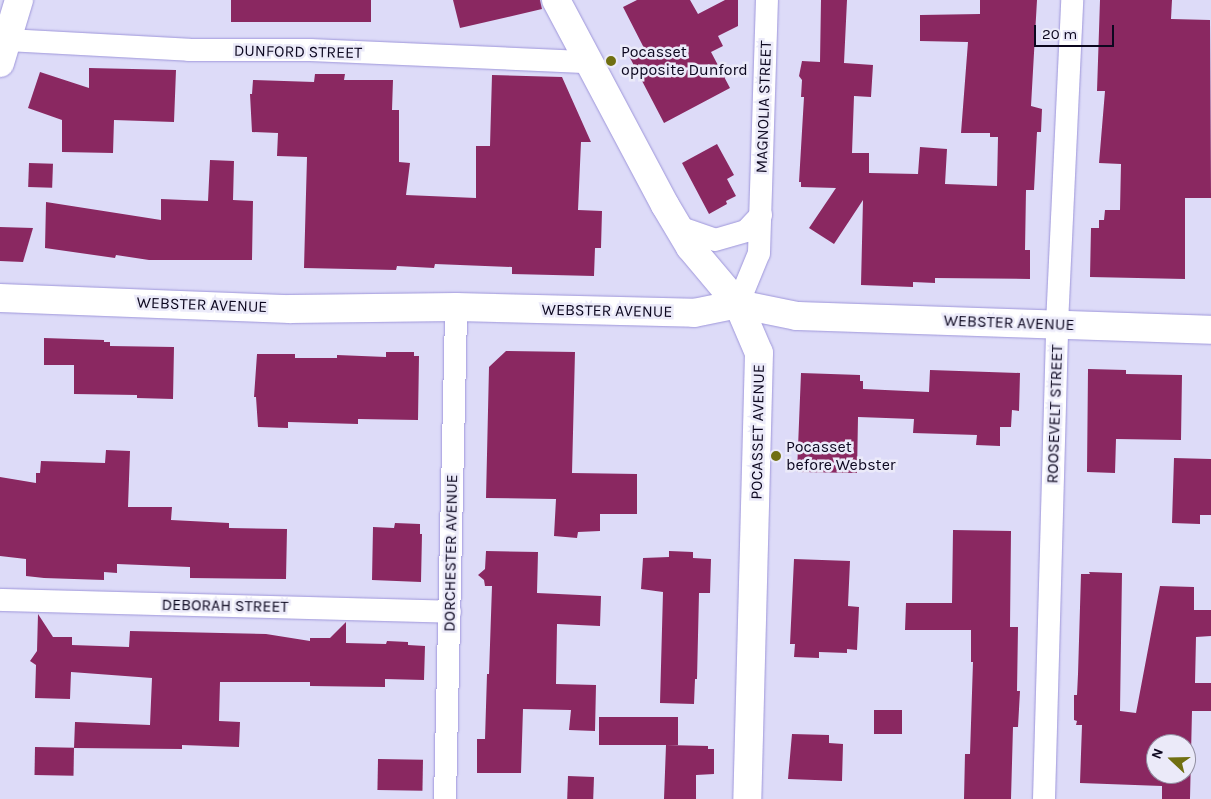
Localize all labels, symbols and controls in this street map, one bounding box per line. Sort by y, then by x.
scale bar [1036,15,1116,47]
text: 20 m [1042,25,1077,43]
street label: MAGNOLIA STREET [752,40,776,174]
street label: DUNFORD STREET [234,41,362,63]
place label: Pocasset opposite Dunford [621,42,748,80]
marker: Pocasset opposite Dunford [605,55,617,67]
street label: WEBSTER AVENUE [136,293,268,317]
street label: WEBSTER AVENUE [542,300,672,322]
street label: WEBSTER AVENUE [943,311,1075,335]
street label: ROOSEVELT STREET [1043,344,1067,484]
street label: POCASSET AVENUE [747,364,769,500]
place label: Pocasset before Webster [786,437,896,475]
marker: Pocasset before Webster [770,450,782,462]
street label: DORCHESTER AVENUE [440,474,462,632]
street label: DEBORAH STREET [161,595,289,617]
north arrow [1146,734,1196,784]
text: N [1148,746,1167,762]

